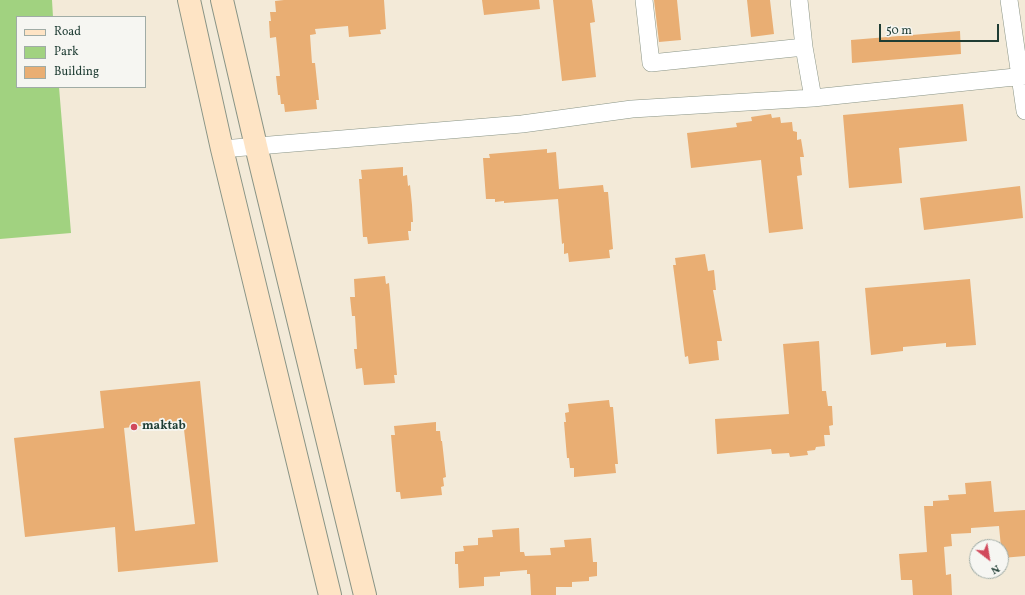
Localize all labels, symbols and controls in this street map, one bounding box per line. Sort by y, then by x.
legend [16,16,146,88]
scale bar [881,16,1001,42]
text: 50 m [886,23,912,39]
text: Road [54,24,81,40]
text: Park [54,44,79,60]
text: Building [54,64,99,80]
place label: maktab [142,420,186,434]
marker: maktab [129,422,139,432]
north arrow [969,539,1009,579]
text: N [988,560,1002,577]

